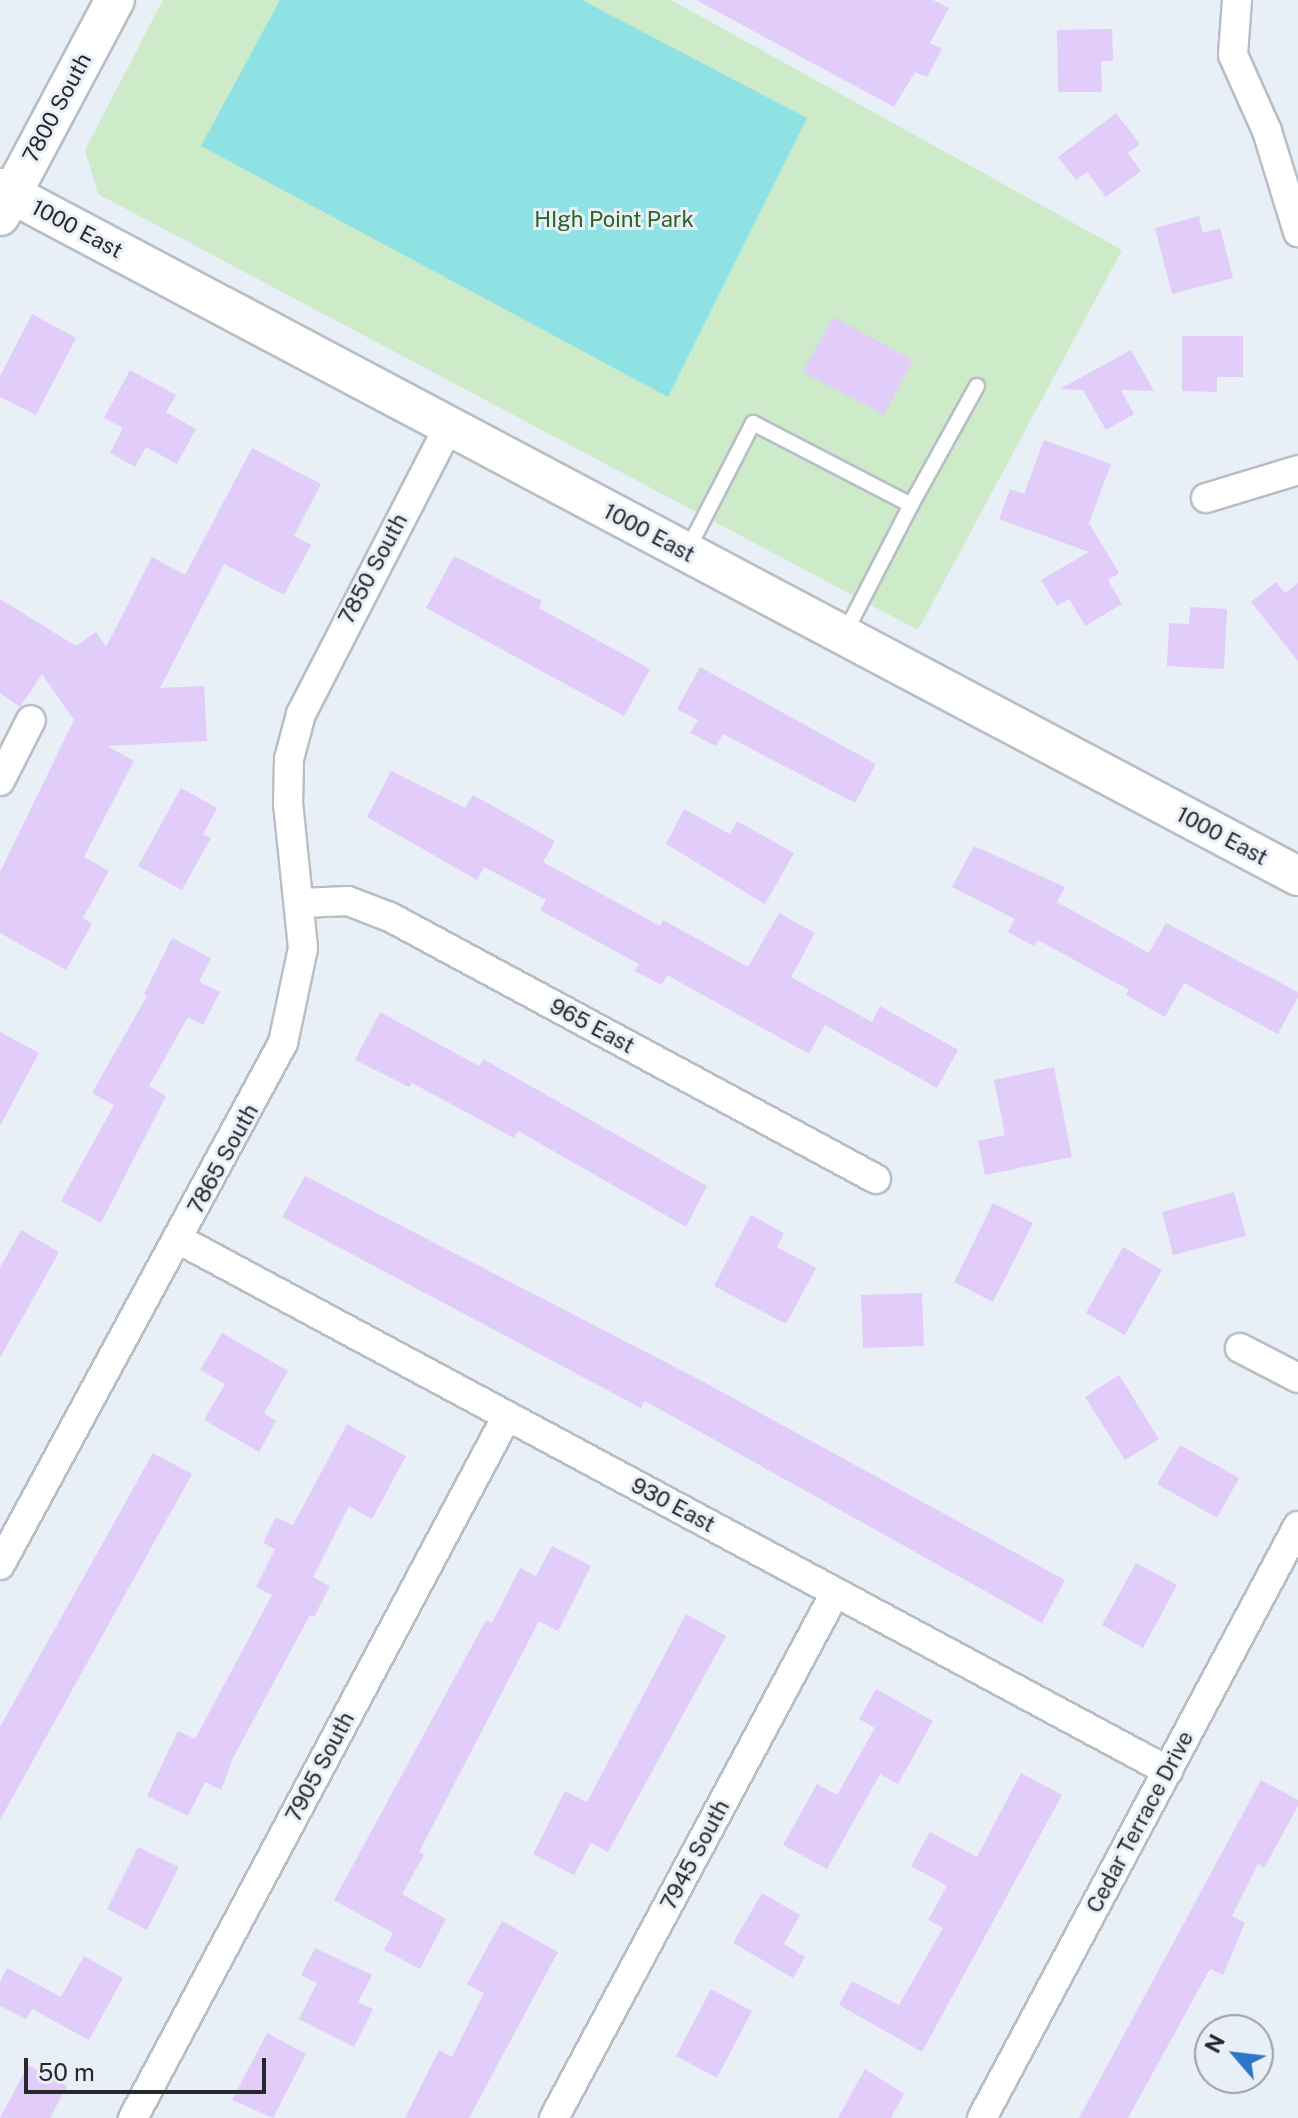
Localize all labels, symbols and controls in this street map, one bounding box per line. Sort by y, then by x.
street label: 7800 South [17,49,97,167]
street label: 1000 East [27,194,127,264]
park label: HIgh Point Park [534,207,694,233]
street label: 1000 East [599,498,699,568]
street label: 7850 South [333,509,413,629]
street label: 1000 East [1172,801,1272,871]
street label: 965 East [545,993,639,1059]
street label: 7865 South [182,1100,264,1218]
street label: 930 East [627,1472,719,1538]
street label: 7905 South [280,1708,360,1826]
street label: Cedar Terrace Drive [1081,1727,1199,1917]
street label: 7945 South [655,1796,735,1914]
north arrow [1194,2014,1274,2094]
text: N [1199,2030,1230,2057]
scale bar [28,2042,270,2092]
text: 50 m [38,2058,95,2086]

